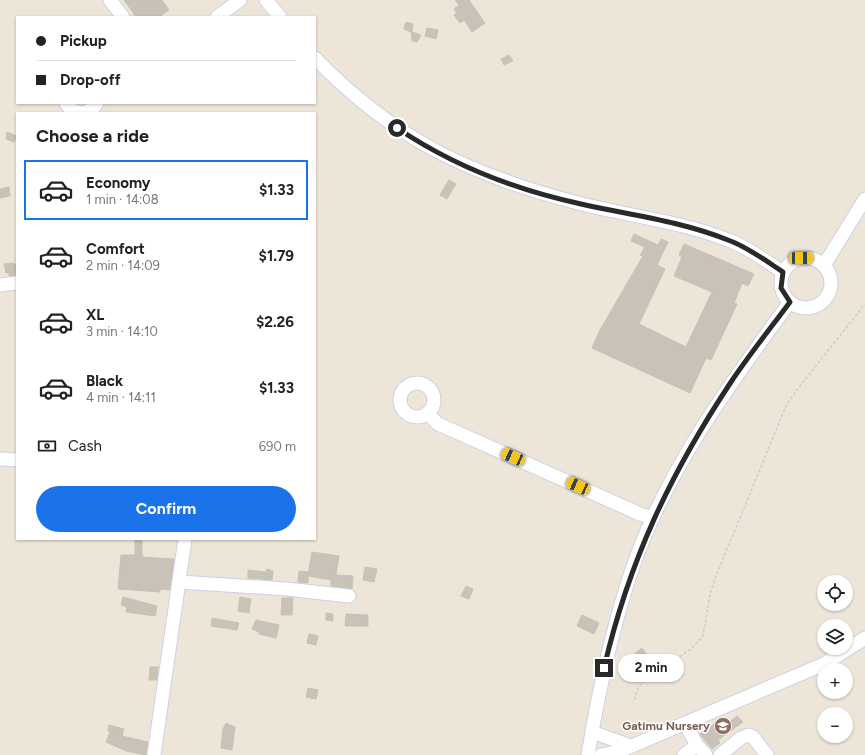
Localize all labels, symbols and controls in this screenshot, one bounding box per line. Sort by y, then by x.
text: Pickup [60,32,107,50]
text: Drop-off [60,71,121,89]
route start [388,119,406,137]
text: Choose a ride [36,125,149,147]
icon: car [38,172,74,208]
text: Economy [86,174,151,192]
text: $1.33 [259,181,294,199]
text: 1 min · 14:08 [86,192,159,207]
icon: car [38,238,74,274]
text: Comfort [86,240,145,258]
text: $1.79 [259,247,294,265]
car [789,252,813,264]
text: 2 min · 14:09 [86,258,160,273]
icon: car [38,304,74,340]
text: XL [86,306,104,324]
text: $2.26 [256,313,294,331]
text: 3 min · 14:10 [86,324,158,339]
icon: car [38,370,74,406]
text: Black [86,372,123,390]
text: $1.33 [259,379,294,397]
text: 4 min · 14:11 [86,390,156,405]
icon: cash [36,435,58,457]
text: Cash [68,437,102,455]
text: 690 m [259,439,296,454]
car [500,447,526,467]
car [565,476,591,496]
button: Confirm [36,486,296,532]
map controls [817,575,853,743]
button: locate [817,575,853,611]
button: layers [817,619,853,655]
callout: 2 min [618,654,684,682]
route end [595,659,613,677]
text: 2 min [635,660,667,675]
button: + [817,663,853,699]
button: − [817,707,853,743]
school or university icon: Gatimu Nursery [713,716,733,736]
place label: Gatimu Nursery [622,719,710,733]

